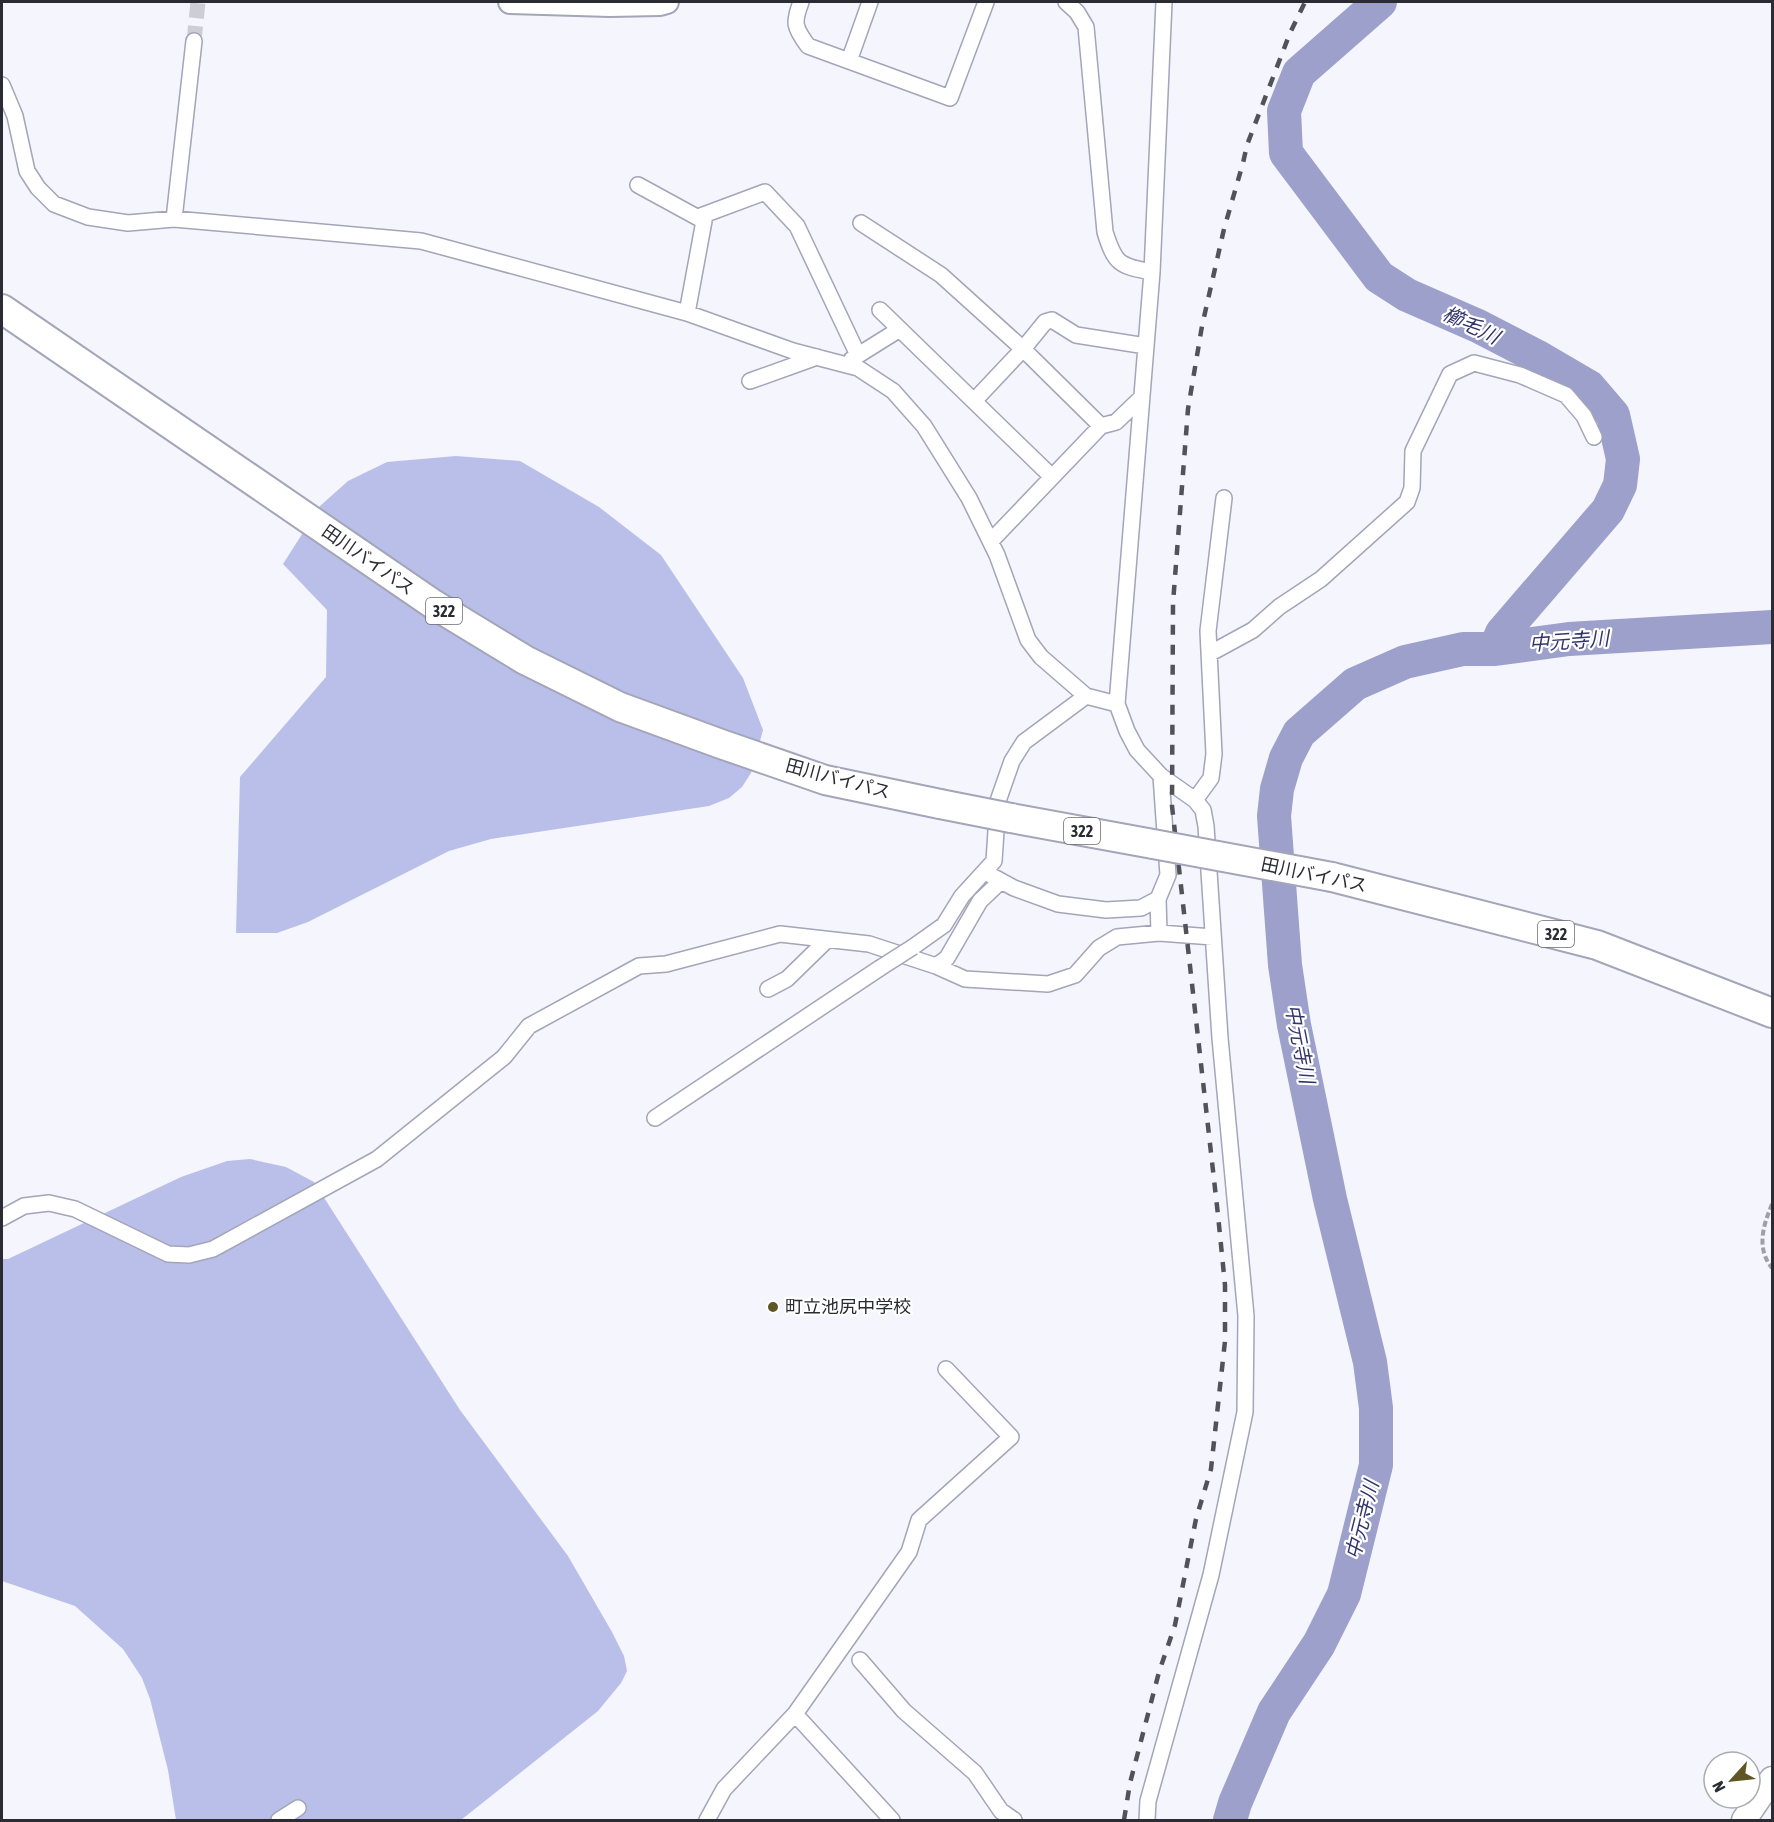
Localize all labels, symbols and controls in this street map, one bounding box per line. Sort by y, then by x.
water label: 櫛毛川 [1439,301,1505,349]
street label: 田川バイパス [318,520,418,599]
road number: 322 [426,598,462,624]
water label: 中元寺川 [1528,626,1612,655]
street label: 田川バイパス [783,754,893,803]
road number: 322 [1064,818,1100,844]
street label: 田川バイパス [1259,853,1369,896]
road number: 322 [1538,921,1574,947]
water label: 中元寺川 [1282,1002,1320,1087]
place label: 町立池尻中学校 [785,1296,911,1317]
marker: 町立池尻中学校 [766,1300,780,1314]
water label: 中元寺川 [1341,1476,1383,1561]
north arrow [1702,1750,1762,1810]
text: N [1708,1779,1729,1795]

